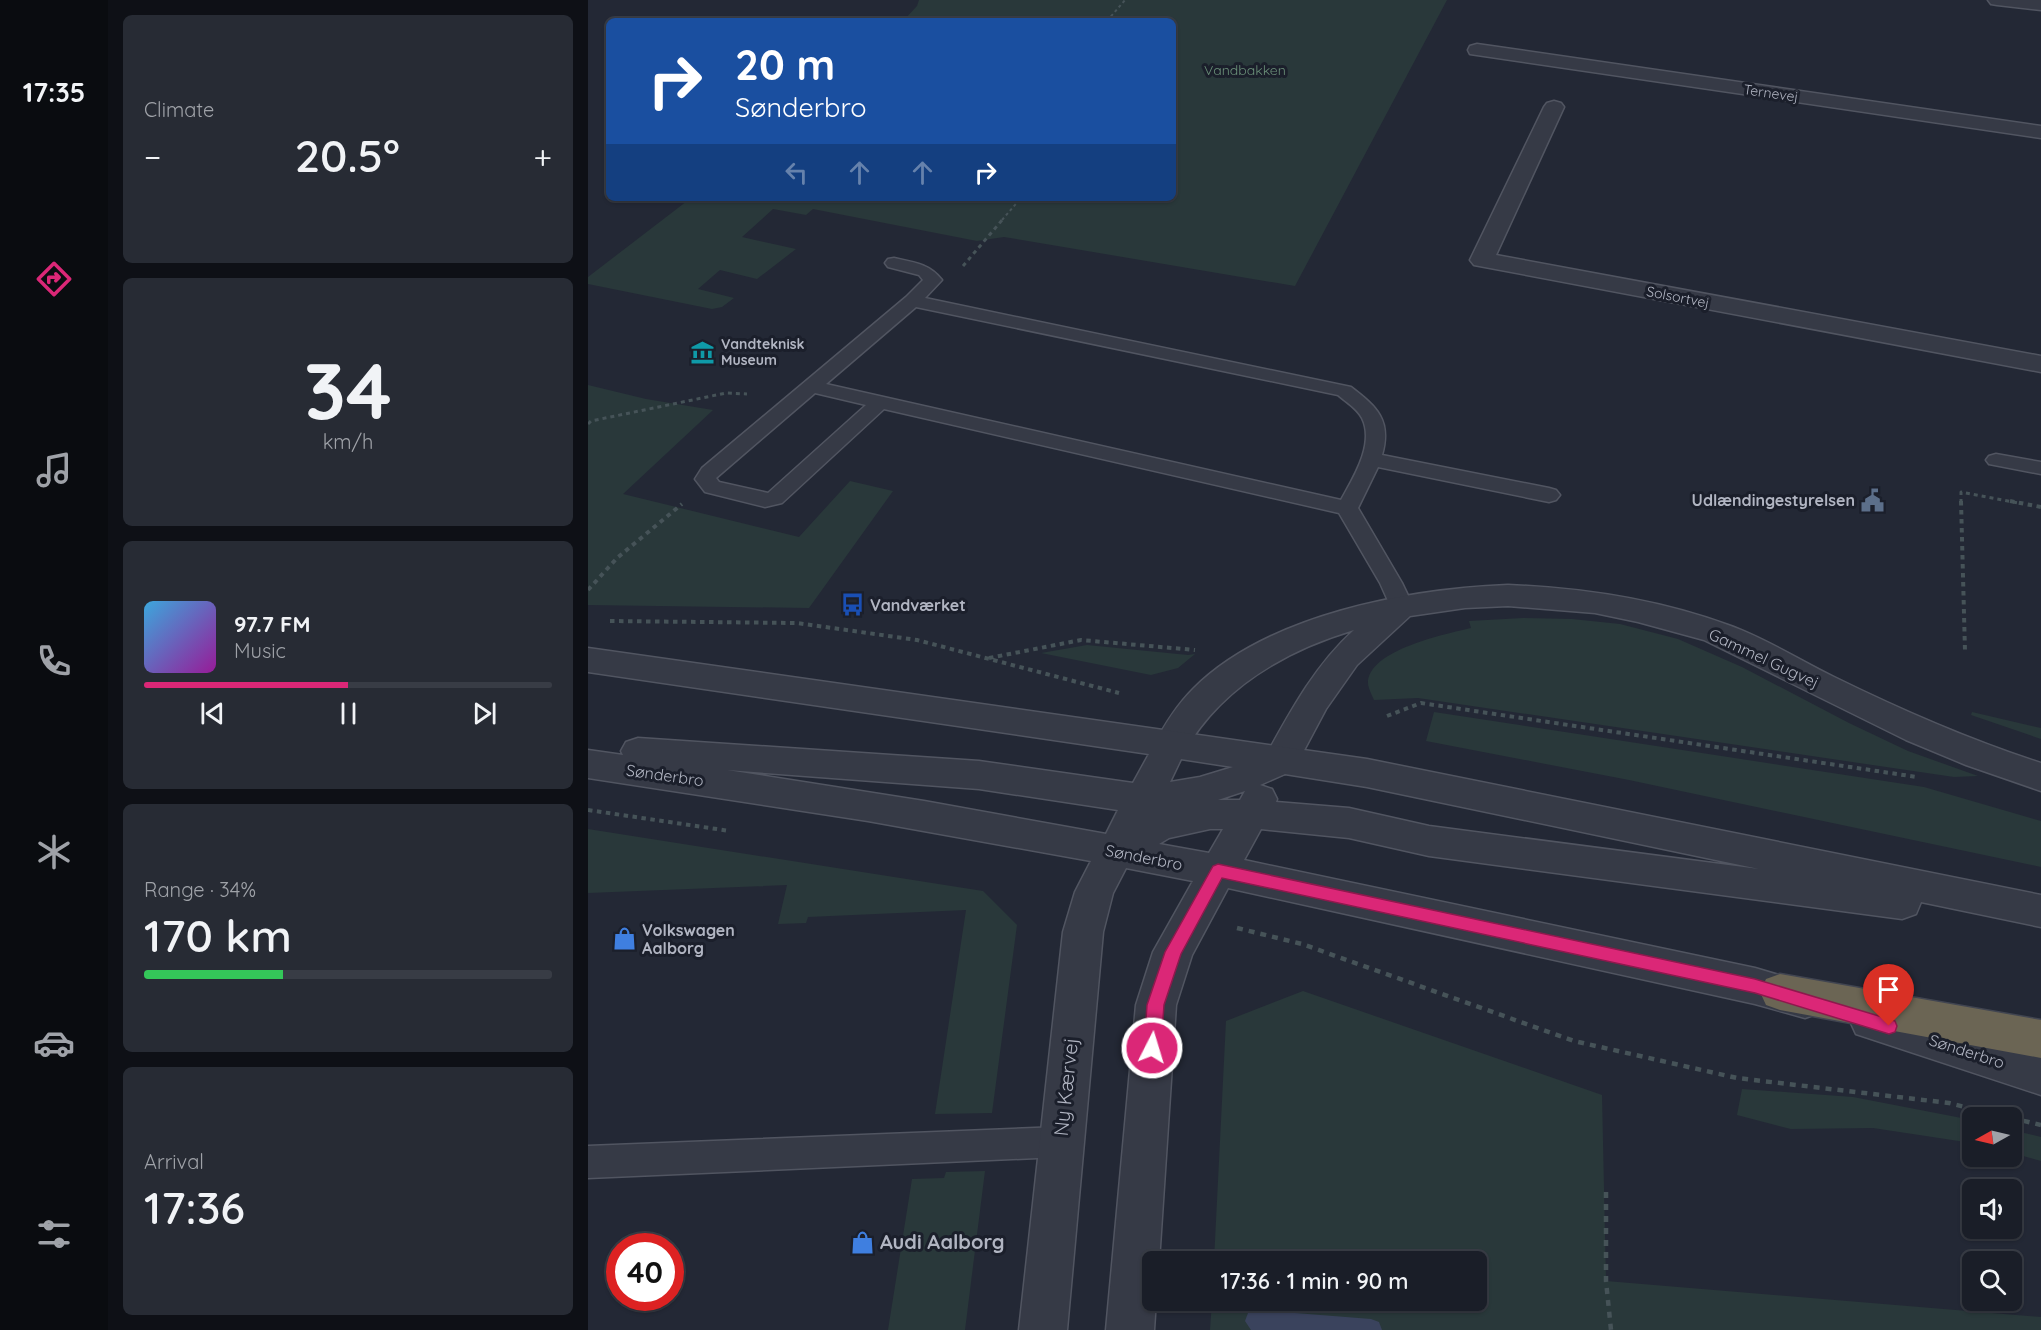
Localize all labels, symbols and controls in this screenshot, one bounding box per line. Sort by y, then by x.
text: 20 m [735,38,835,91]
icon: right [636,42,714,120]
park label: Vandbakken [1204,61,1286,79]
text: 17:35 [23,75,85,109]
street label: Ternevej [1742,80,1800,106]
text: Sønderbro [735,90,867,124]
text: Climate [144,97,214,122]
text: 20.5° [295,127,400,183]
text: − [144,136,161,177]
text: + [533,136,552,177]
icon: left [780,156,813,189]
icon: ahead [843,156,876,189]
icon: ahead [906,156,939,189]
icon: right [969,156,1002,189]
icon: directions [33,258,75,300]
street label: Solsortvej [1645,282,1711,312]
place label: Vandteknisk Museum [721,335,805,369]
museum icon: Vandteknisk Museum [690,339,716,365]
text: 34 [304,341,392,439]
text: km/h [323,429,373,454]
icon: music [33,449,75,491]
public building icon: Udlændingestyrelsen [1860,487,1886,513]
place label: Udlændingestyrelsen [1692,490,1855,510]
bus stop icon: Vandværket [839,592,865,618]
place label: Vandværket [870,595,966,615]
text: 97.7 FM [234,610,310,638]
street label: Gammel Gugvej [1706,624,1822,692]
text: Music [234,638,286,663]
icon: phone [33,640,75,682]
icon: previous [196,697,229,730]
icon: pause [332,697,365,730]
icon: next [468,697,501,730]
street label: Sønderbro [625,760,705,790]
icon: climate [33,831,75,873]
street label: Sønderbro [1104,840,1184,874]
text: Range · 34% [144,877,256,902]
text: 170 km [144,907,292,963]
place label: Volkswagen Aalborg [642,920,735,958]
shop icon: Volkswagen Aalborg [611,926,637,952]
pin [1863,964,1914,1026]
icon: arrive [1872,973,1905,1006]
position arrow [1120,1016,1184,1080]
icon: car [33,1022,75,1064]
street label: Sønderbro [1927,1029,2007,1073]
street label: Ny Kærvej [1048,1036,1083,1137]
north arrow [1962,1107,2022,1167]
map controls [1962,1107,2022,1311]
text: Arrival [144,1149,204,1174]
text: 17:36 [144,1179,245,1235]
button: sound [1962,1179,2022,1239]
icon: filters [33,1213,75,1255]
shop icon: Audi Aalborg [849,1229,875,1255]
place label: Audi Aalborg [880,1229,1005,1254]
speed limit sign: 40 [606,1233,684,1311]
button: search [1962,1251,2022,1311]
text: 17:36 · 1 min · 90 m [1220,1267,1409,1295]

